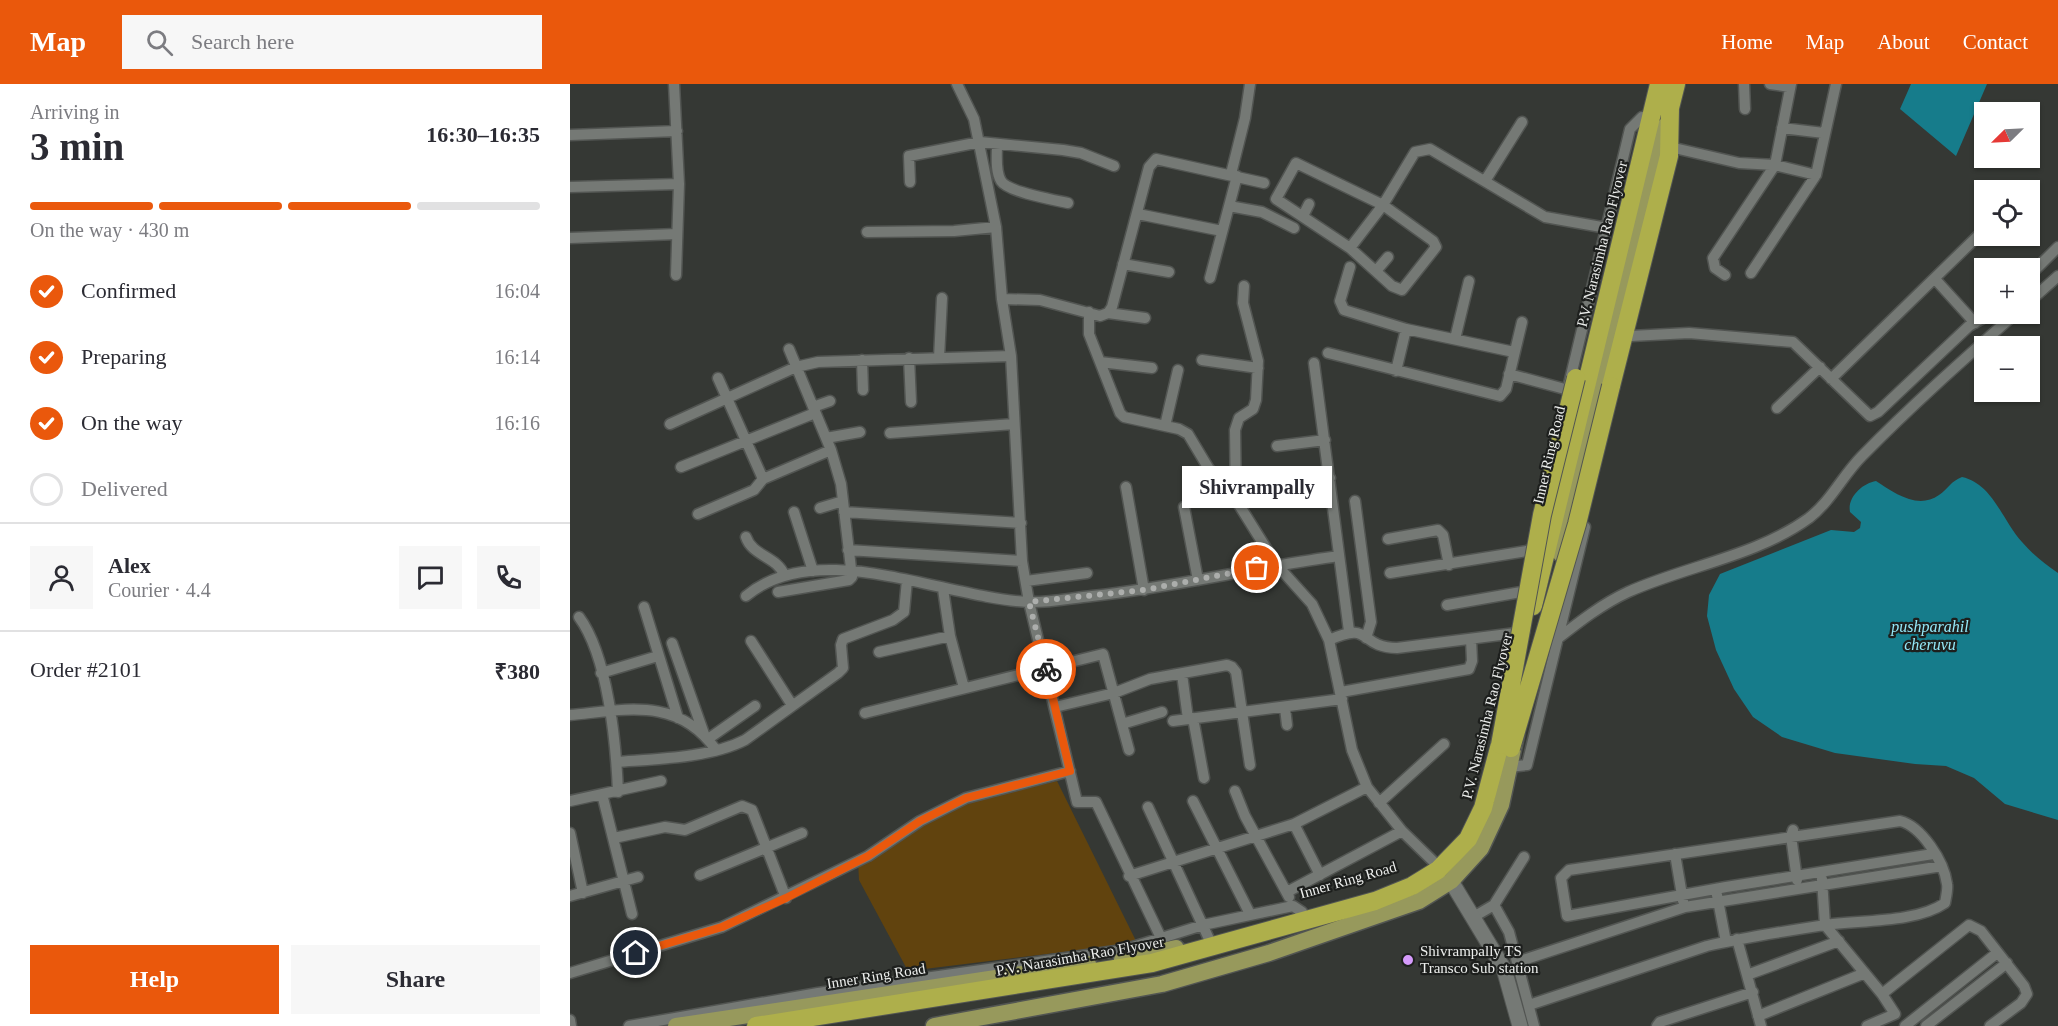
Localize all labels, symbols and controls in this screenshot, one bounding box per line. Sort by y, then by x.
search box [122,15,542,69]
text: Map [30,26,86,57]
icon: search [143,26,176,59]
text: Search here [191,29,294,54]
text: Home [1721,30,1773,54]
text: Map [1806,30,1844,54]
text: About [1877,30,1930,54]
text: Contact [1963,30,2028,54]
text: Arriving in [30,101,119,123]
north arrow [1974,102,2040,168]
map controls [1974,102,2040,402]
text: 16:30–16:35 [426,122,540,147]
text: 3 min [30,125,124,168]
street label: P.V. Narasimha Rao Flyover [1574,160,1630,328]
button: locate [1974,180,2040,246]
text: On the way · 430 m [30,219,189,241]
button: + [1974,258,2040,324]
icon: check [30,275,63,308]
text: Confirmed [81,278,176,303]
text: 16:04 [494,280,540,302]
button: − [1974,336,2040,402]
icon: check [30,341,63,374]
text: Preparing [81,344,167,369]
text: 16:14 [494,346,540,368]
street label: Inner Ring Road [1530,404,1568,506]
icon: check [30,407,63,440]
text: On the way [81,410,182,435]
text: 16:16 [494,412,540,434]
callout: Shivrampally [1182,466,1332,508]
text: Delivered [81,476,168,501]
text: Shivrampally [1199,476,1315,498]
pin [1231,542,1282,593]
button: person [30,546,93,609]
button: chat [399,546,462,609]
button: phone [477,546,540,609]
icon: bag [1240,551,1273,584]
text: Alex [108,553,151,578]
text: Courier · 4.4 [108,579,211,601]
water label: pushparahil cheruvu [1890,618,1969,653]
street label: P.V. Narasimha Rao Flyover [1459,632,1515,800]
courier [1016,639,1076,699]
icon: bike [1030,653,1063,686]
text: Order #2101 [30,657,142,682]
text: ₹380 [494,659,540,684]
street label: Inner Ring Road [1298,858,1399,901]
pin [610,927,661,978]
street label: P.V. Narasimha Rao Flyover [995,933,1165,979]
icon: home [619,936,652,969]
place label: Shivrampally TS Transco Sub station [1420,943,1539,976]
button: Help [30,945,279,1014]
button: Share [291,945,540,1014]
marker: Shivrampally TS Transco Sub station [1401,953,1415,967]
street label: Inner Ring Road [825,960,927,992]

